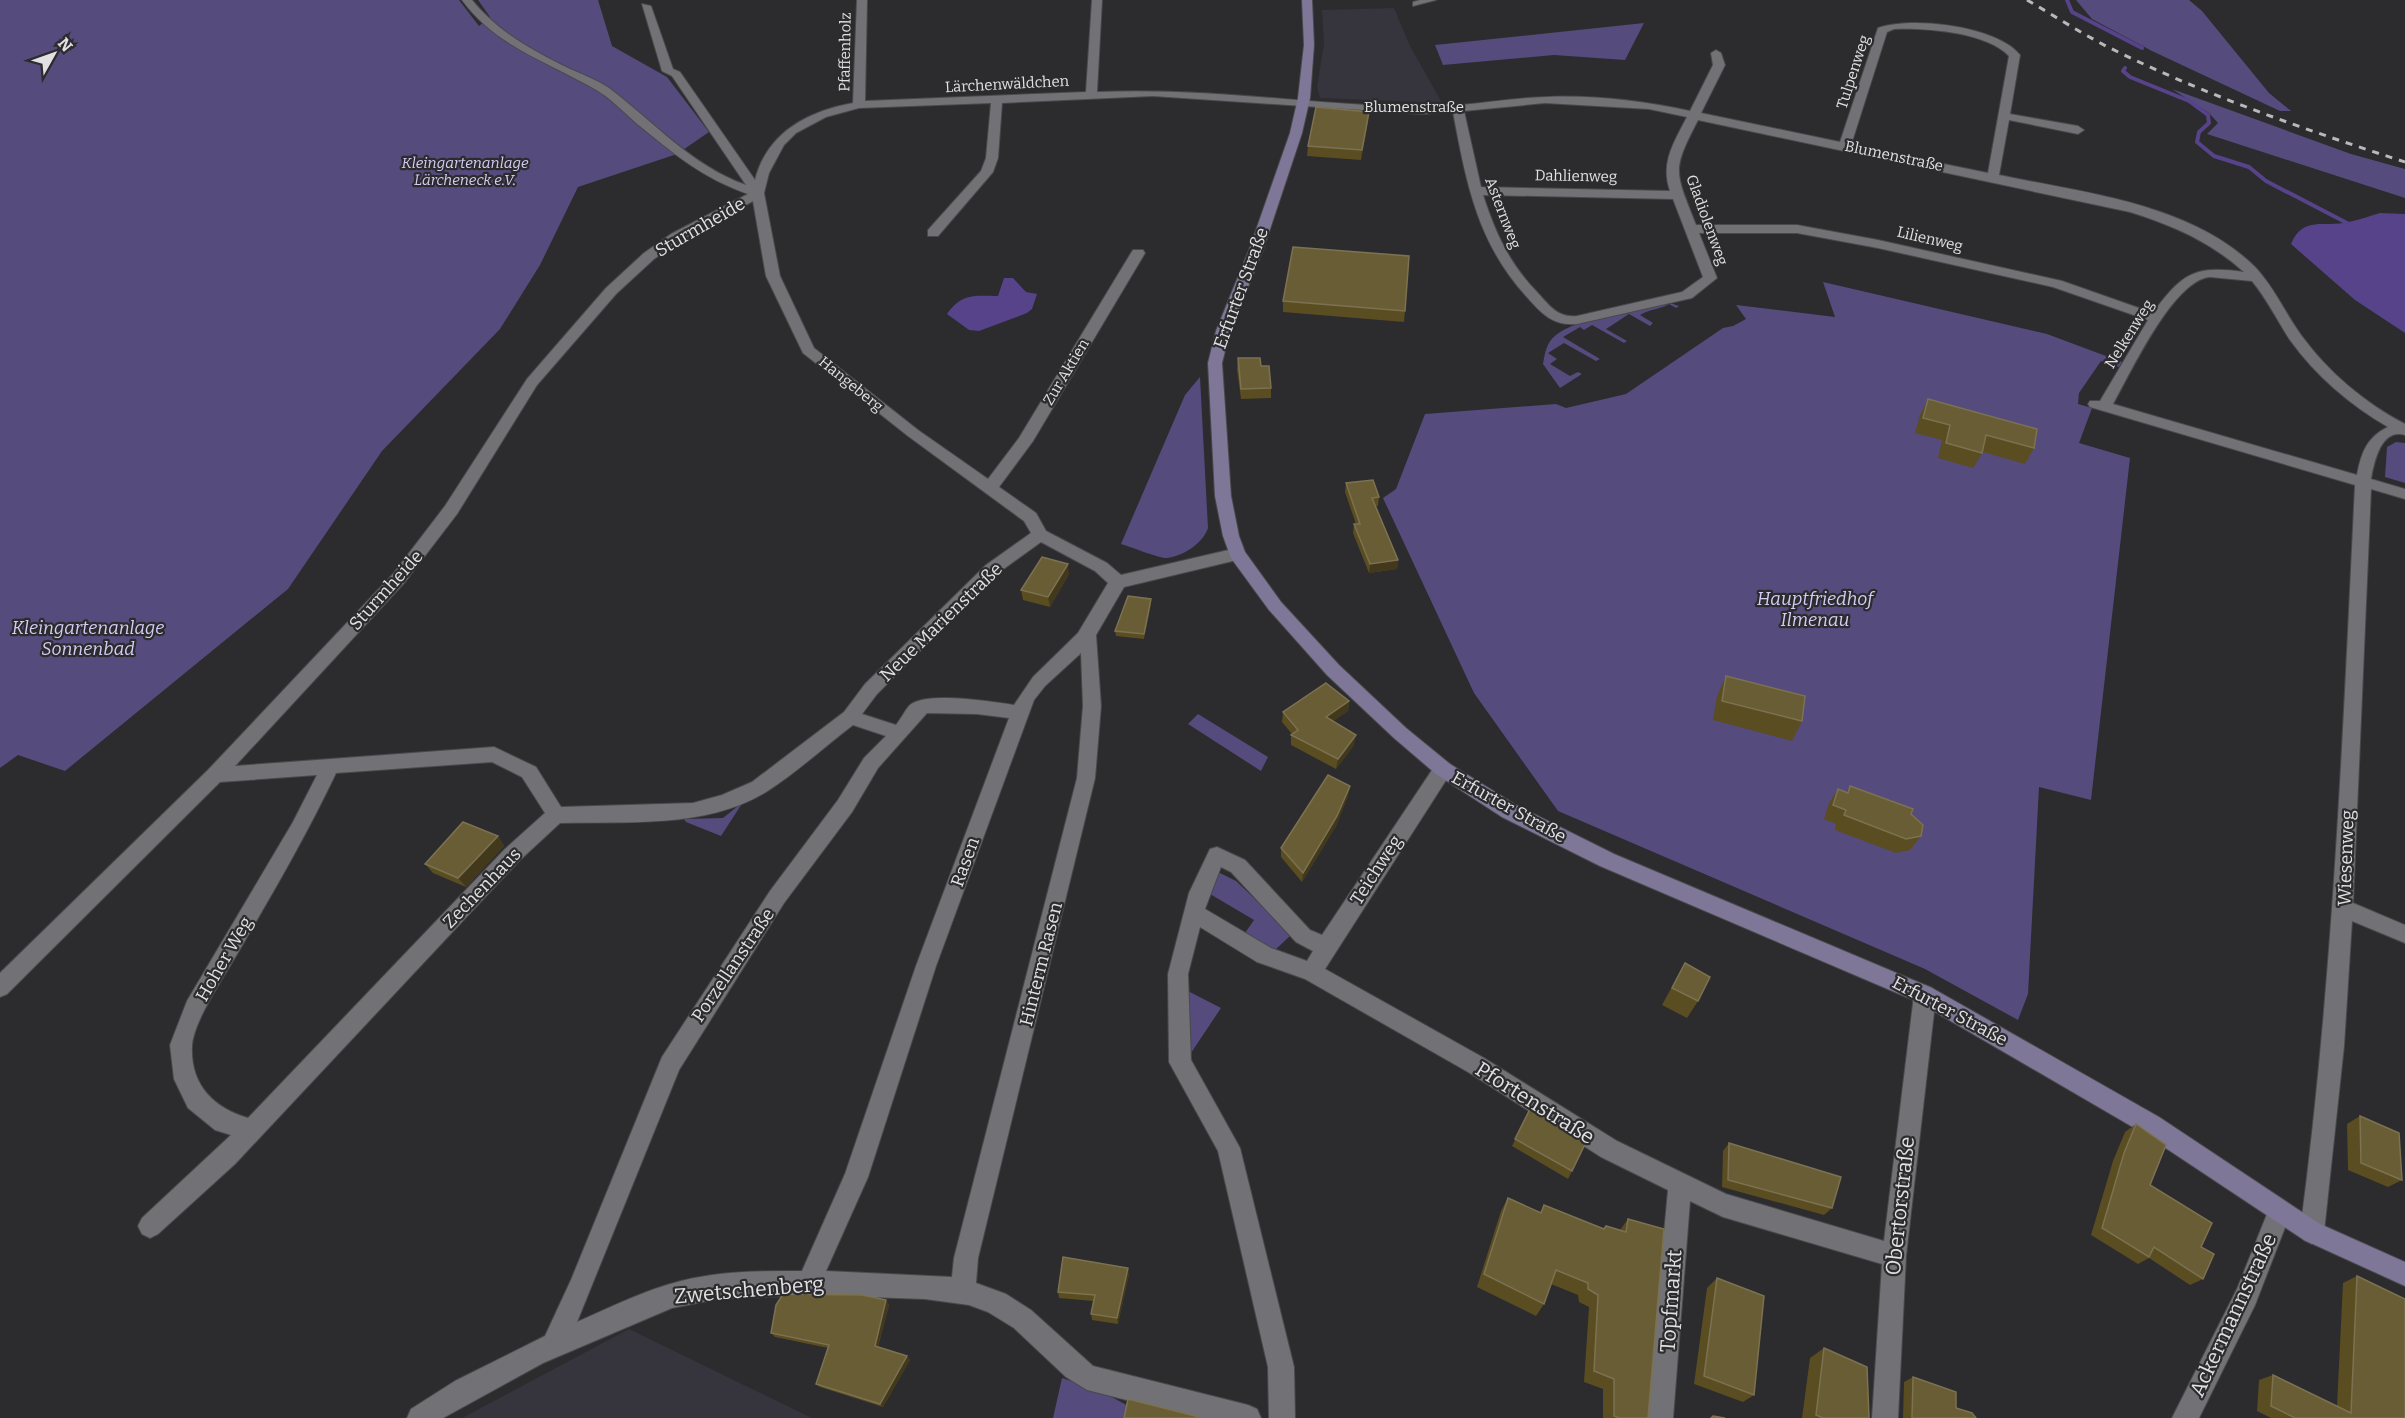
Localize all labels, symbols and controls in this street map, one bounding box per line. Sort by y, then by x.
street label: Pfaffenholz [835,12,855,92]
north arrow [24,24,84,84]
street label: Tulpenweg [1833,33,1873,111]
text: N [54,34,76,56]
street label: Lärchenwäldchen [944,72,1070,96]
street label: Blumenstraße [1364,98,1464,116]
street label: Blumenstraße [1843,137,1945,175]
park label: Kleingartenanlage Lärcheneck e.V. [401,154,529,189]
street label: Dahlienweg [1535,166,1617,186]
street label: Gladiolenweg [1682,172,1732,268]
street label: Asternweg [1481,175,1525,251]
street label: Sturmheide [651,192,749,262]
street label: Lilienweg [1895,223,1965,255]
street label: Erfurter Straße [1209,224,1273,352]
street label: Nelkenweg [2101,296,2157,372]
street label: Zur Aktien [1039,335,1093,408]
street label: Hangeberg [815,353,887,415]
street label: Sturmheide [344,545,428,635]
street label: Neue Marienstraße [875,558,1007,686]
park label: Hauptfriedhof Ilmenau [1757,588,1876,631]
park label: Kleingartenanlage Sonnenbad [12,617,164,660]
street label: Erfurter Straße [1448,766,1570,848]
street label: Wiesenweg [2333,810,2359,906]
street label: Teichweg [1345,831,1407,909]
street label: Rasen [946,834,984,890]
street label: Zechenhaus [438,843,526,933]
street label: Hinterm Rasen [1015,899,1067,1028]
street label: Porzellanstraße [687,904,779,1026]
street label: Hoher Weg [191,913,257,1005]
street label: Erfurter Straße [1889,971,2011,1051]
street label: Pfortenstraße [1471,1056,1599,1150]
street label: Obertorstraße [1880,1135,1920,1277]
street label: Ackermannstraße [2184,1229,2282,1401]
street label: Topfmarkt [1654,1248,1688,1353]
street label: Zwetschenberg [673,1270,825,1309]

